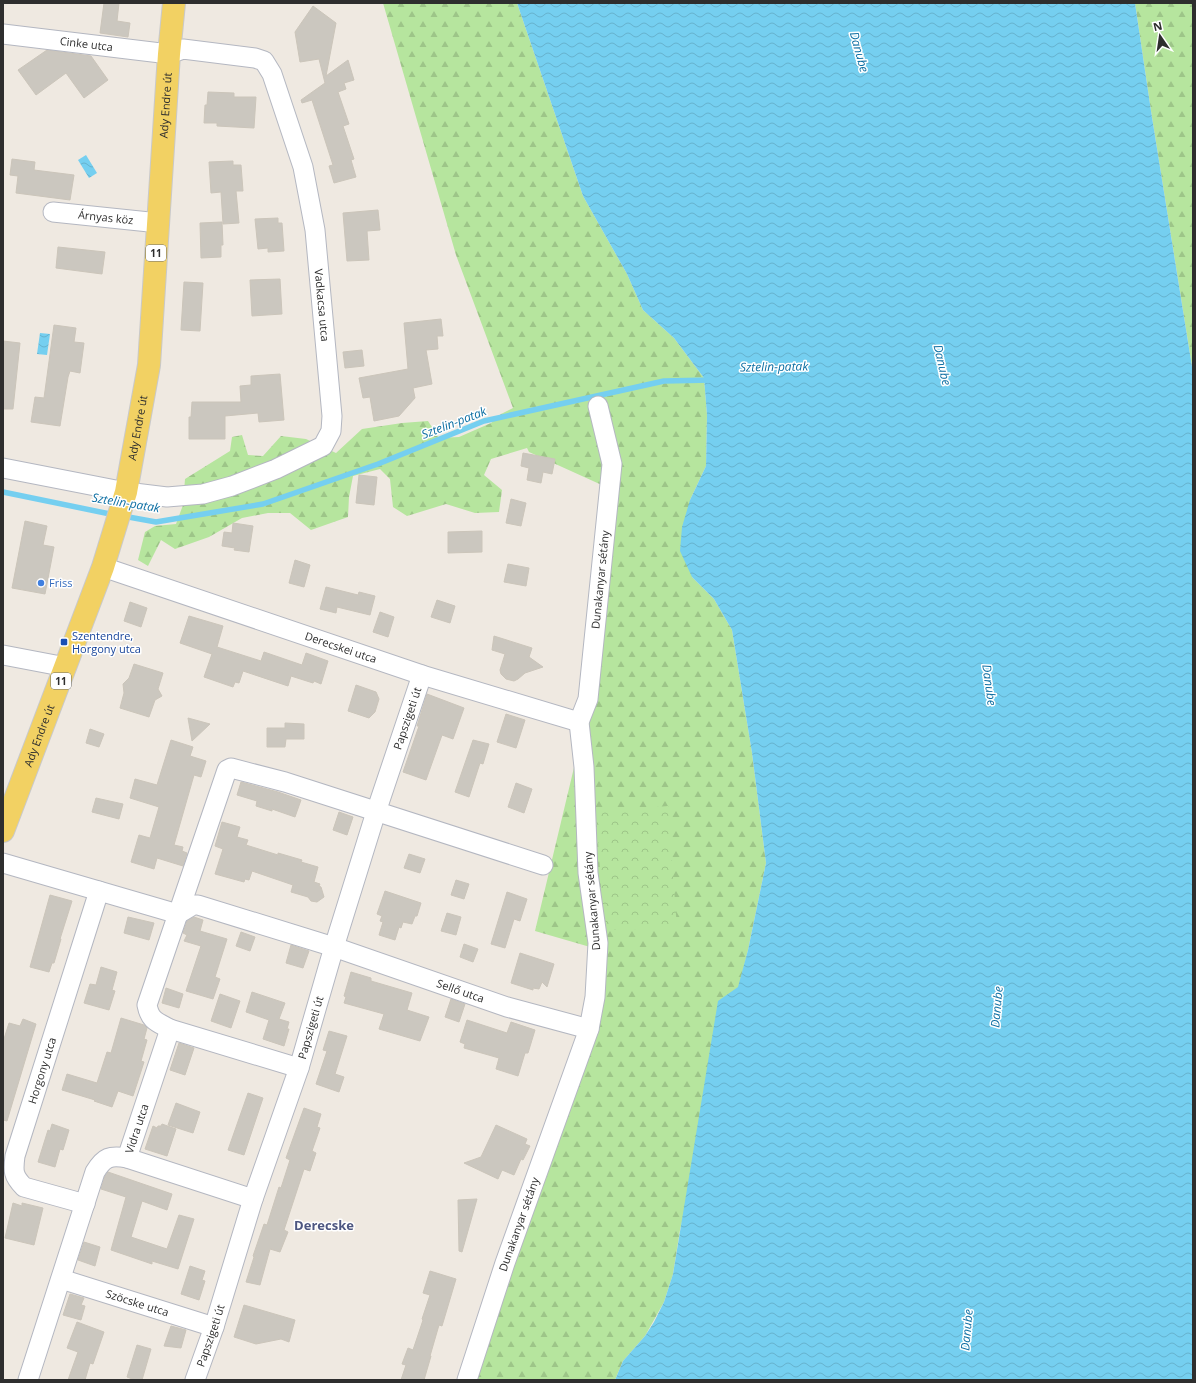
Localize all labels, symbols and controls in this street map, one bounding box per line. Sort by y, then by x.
north arrow [1140,16,1180,56]
text: N [1152,17,1164,34]
water label: Danube [846,30,873,74]
street label: Cinke utca [59,33,114,54]
street label: Ady Endre út [156,72,175,139]
street label: Árnyas köz [77,207,134,227]
road number: 11 [146,245,166,261]
street label: Vadkacsa utca [312,268,333,342]
water label: Danube [930,343,955,387]
water label: Sztelin-patak [740,357,809,376]
street label: Ady Endre út [124,394,150,461]
water label: Sztelin-patak [419,402,490,443]
water label: Sztelin-patak [91,489,162,516]
street label: Dunakanyar sétány [587,529,612,630]
place label: Friss [49,575,72,590]
marker: Friss [36,578,46,588]
place label: Szentendre, Horgony utca [72,628,141,656]
street label: Derecskei utca [303,628,379,666]
marker: Szentendre, Horgony utca [59,637,69,647]
water label: Danube [978,663,1001,707]
road number: 11 [51,673,71,689]
street label: Papszigeti út [389,685,424,752]
street label: Ady Endre út [20,702,57,769]
street label: Dunakanyar sétány [580,851,603,951]
street label: Sellő utca [435,975,486,1006]
water label: Danube [986,986,1007,1028]
street label: Papszigeti út [294,994,326,1061]
street label: Horgony utca [24,1035,59,1106]
street label: Vidra utca [121,1102,152,1155]
street label: Dunakanyar sétány [495,1175,542,1273]
district label: Derecske [294,1216,354,1234]
street label: Szöcske utca [104,1286,171,1319]
street label: Papszigeti út [192,1302,227,1369]
water label: Danube [956,1309,977,1351]

